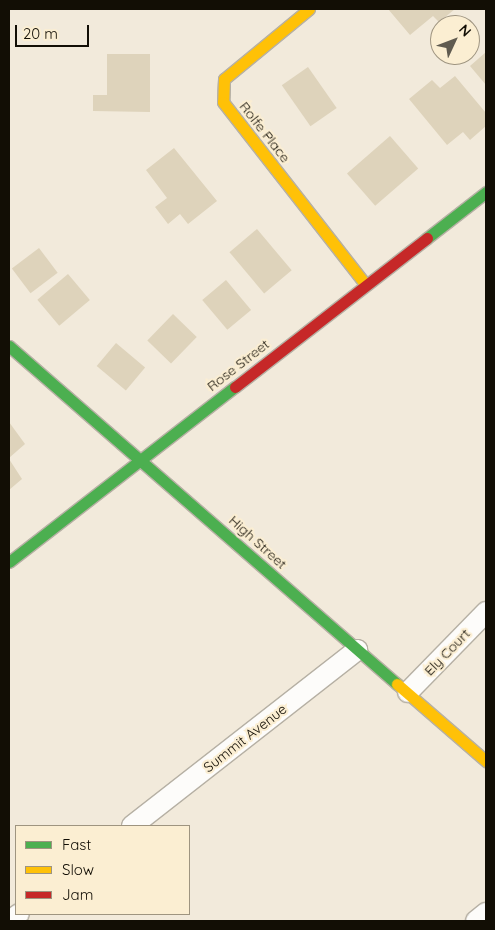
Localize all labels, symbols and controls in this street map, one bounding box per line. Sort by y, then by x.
scale bar [18,15,91,47]
north arrow [430,15,480,65]
text: N [455,21,475,40]
text: 20 m [23,24,58,43]
street label: Rolfe Place [236,98,294,166]
street label: Rose Street [204,336,272,394]
street label: High Street [226,512,290,572]
street label: Ely Court [421,625,473,679]
street label: Summit Avenue [200,700,290,776]
legend [15,825,190,915]
text: Fast [62,835,91,854]
text: Slow [62,860,94,879]
text: Jam [62,885,93,904]

